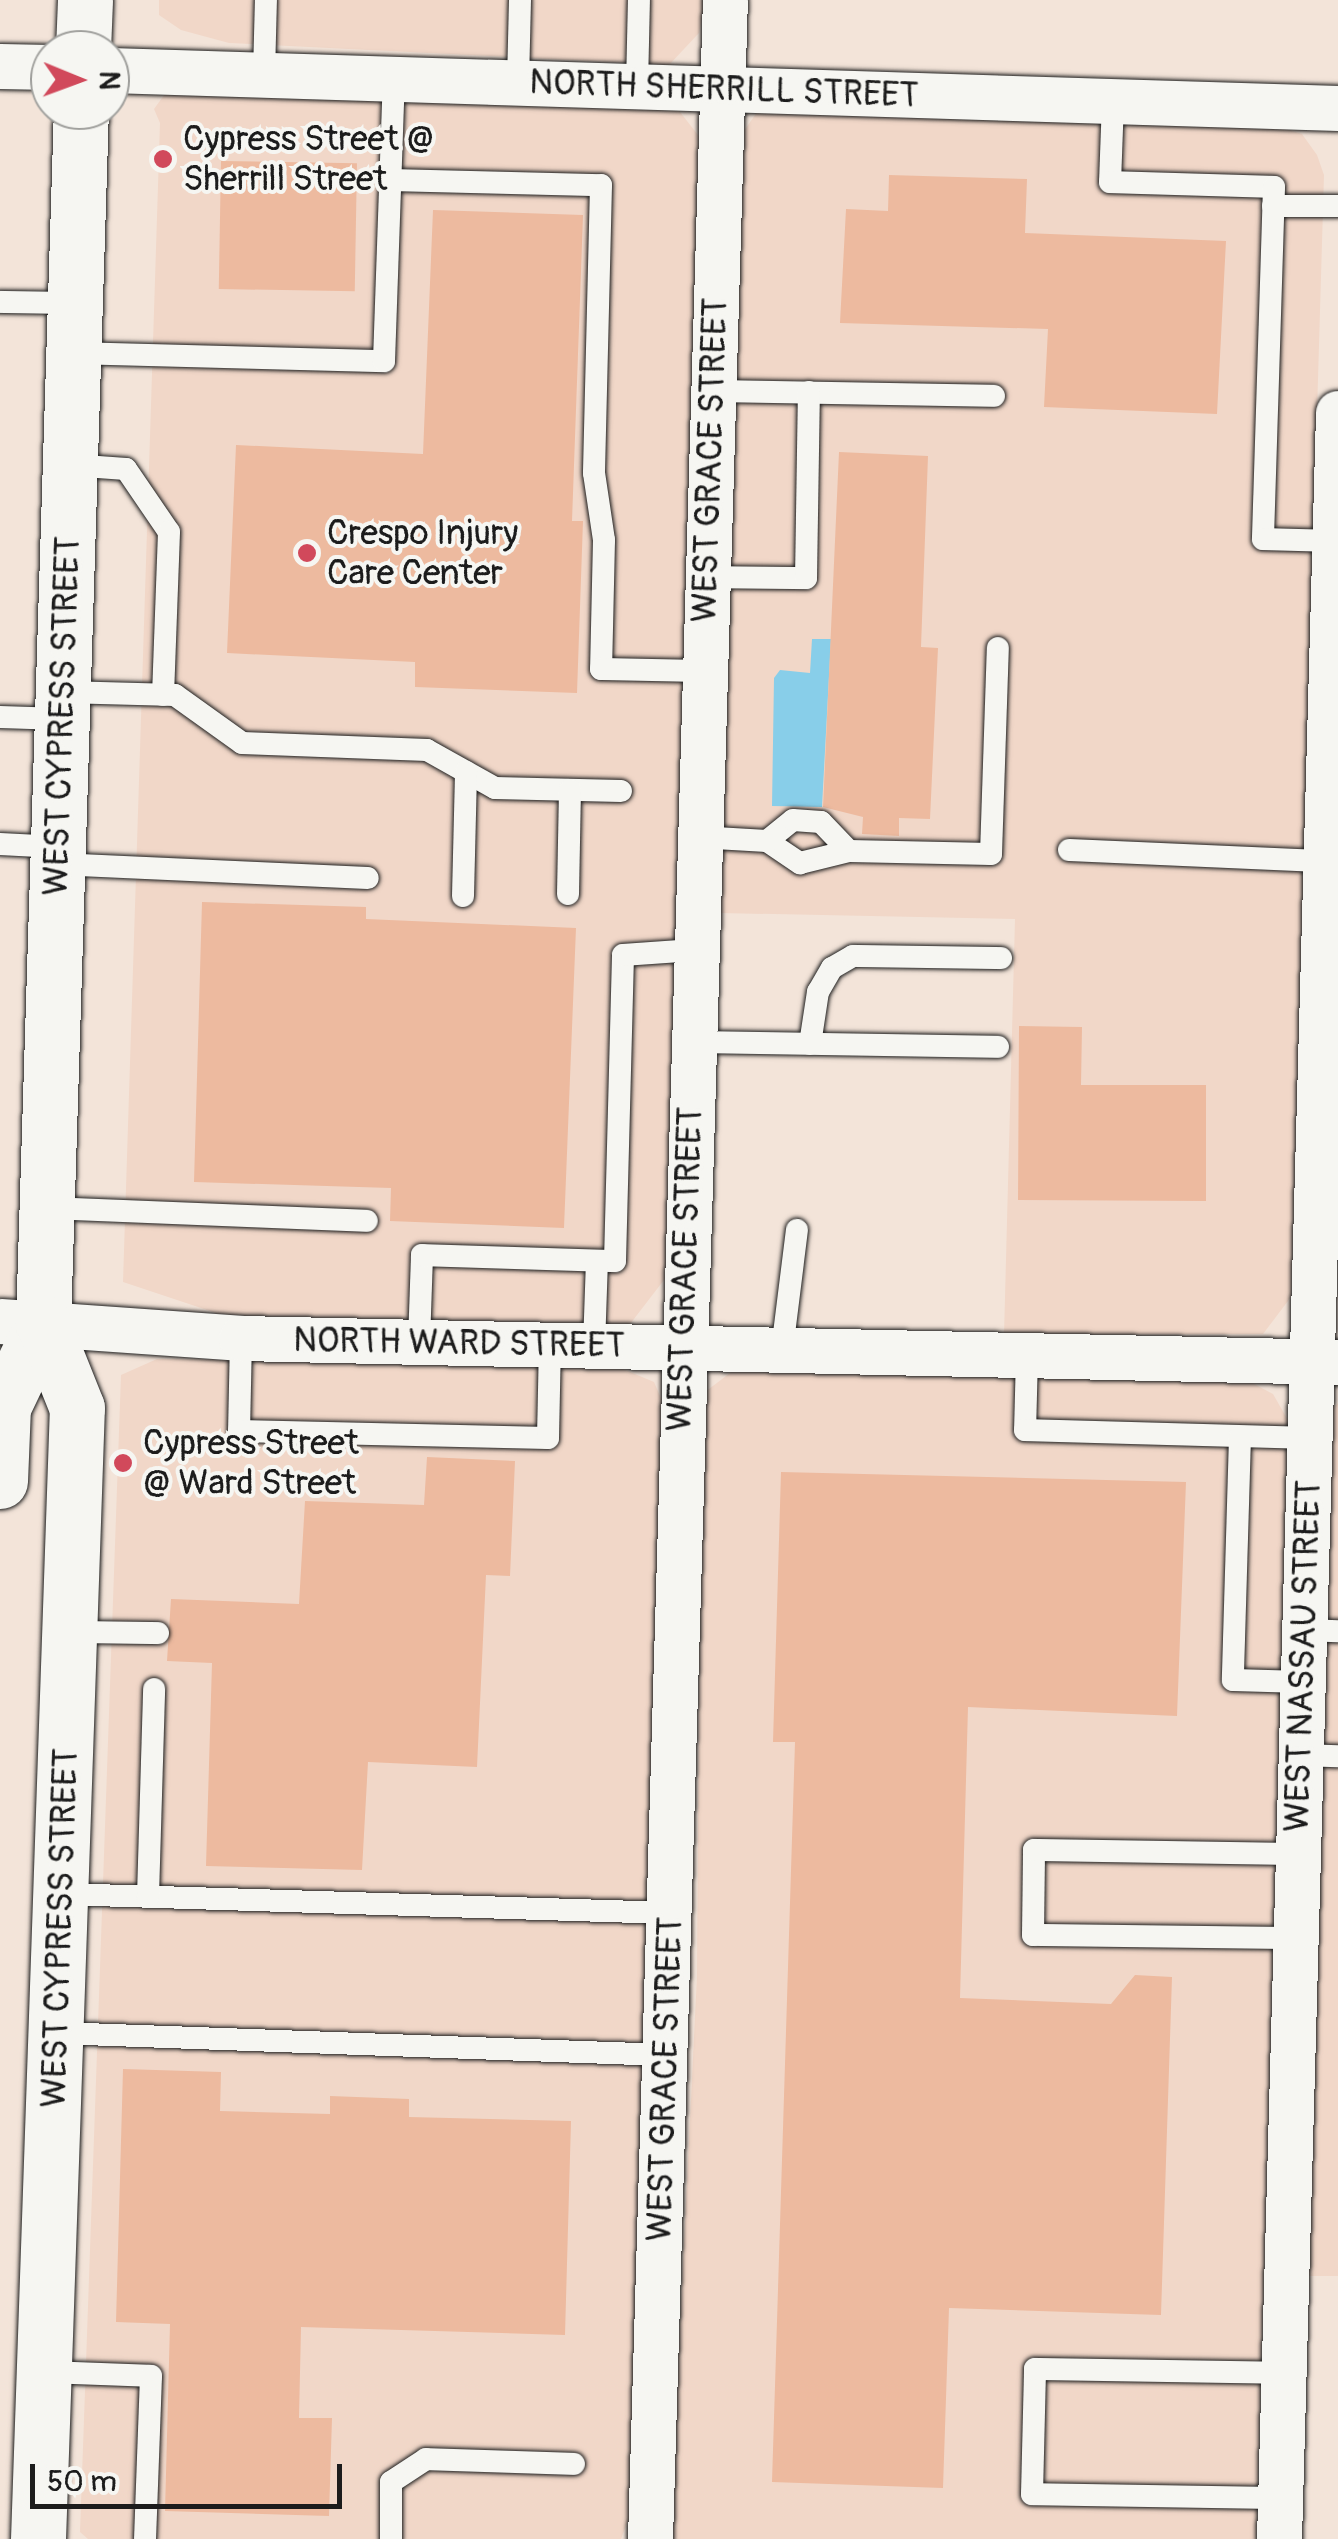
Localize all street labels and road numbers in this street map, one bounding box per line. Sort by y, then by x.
street label: NORTH SHERRILL STREET [529,61,919,117]
street label: WEST GRACE STREET [683,297,737,623]
street label: WEST CYPRESS STREET [35,536,89,896]
street label: WEST GRACE STREET [658,1106,712,1432]
street label: NORTH WARD STREET [293,1319,625,1367]
street label: WEST NASSAU STREET [1276,1479,1330,1833]
street label: WEST CYPRESS STREET [33,1748,87,2108]
street label: WEST GRACE STREET [638,1916,692,2242]

